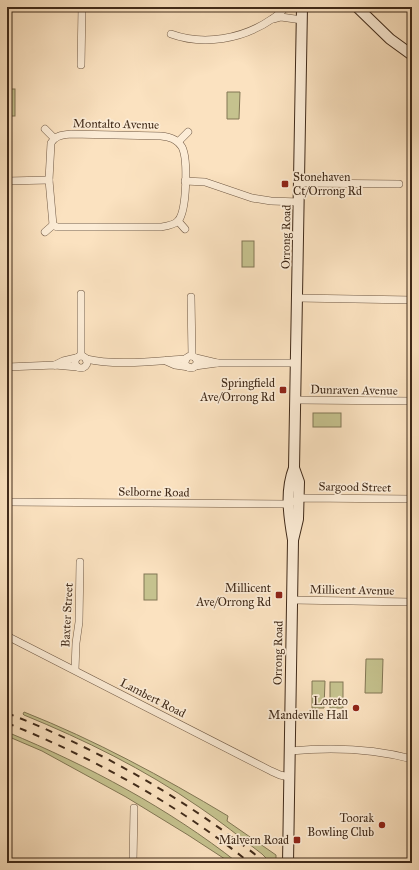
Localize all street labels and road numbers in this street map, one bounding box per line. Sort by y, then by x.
street label: Montalto Avenue [73,116,159,132]
street label: Orrong Road [278,205,295,269]
street label: Dunraven Avenue [310,382,398,398]
street label: Sargood Street [318,479,392,496]
street label: Selborne Road [118,484,190,500]
street label: Baxter Street [58,582,76,648]
street label: Millicent Avenue [309,582,395,598]
street label: Orrong Road [270,621,287,685]
street label: Lambert Road [118,675,188,721]

